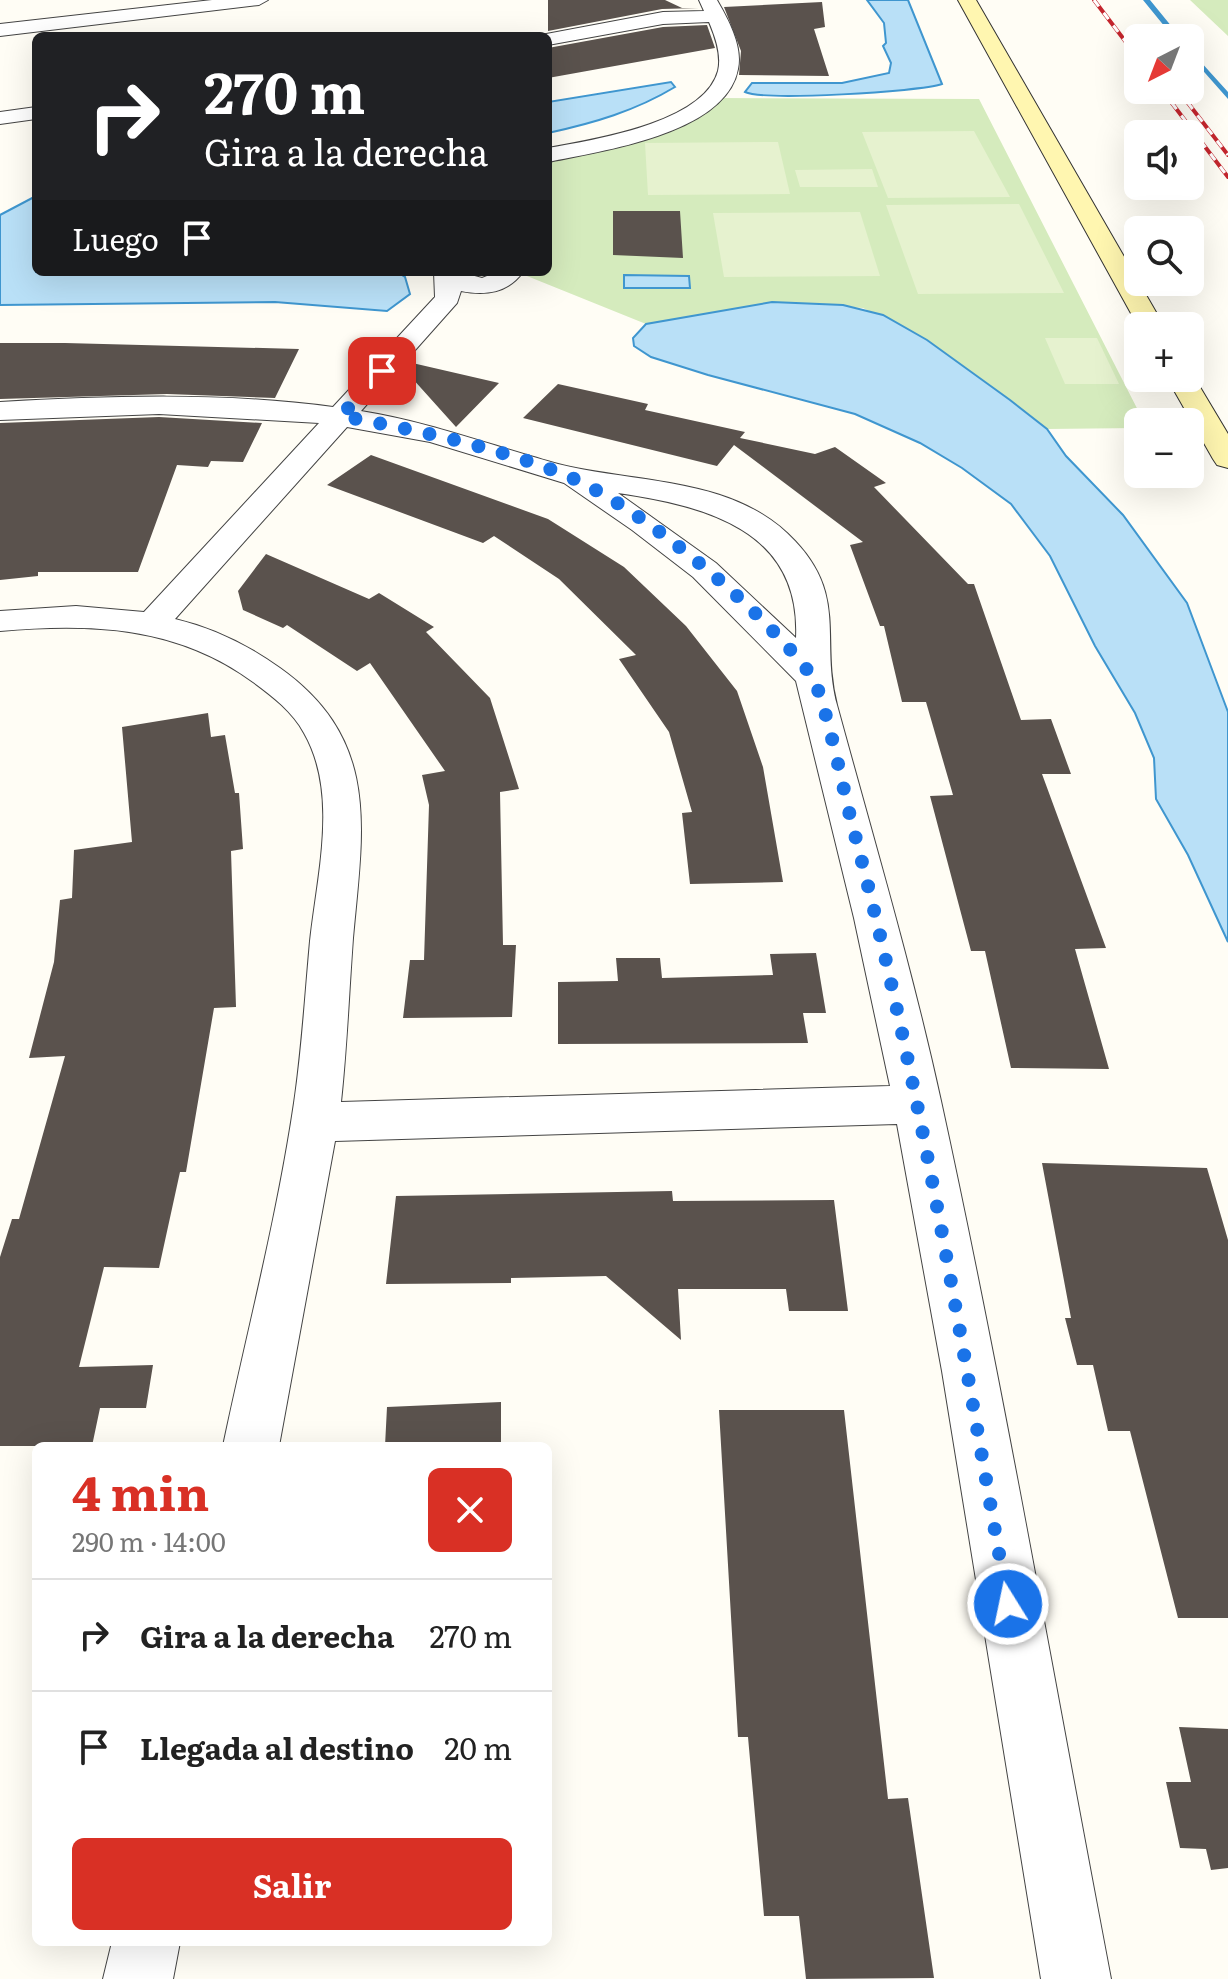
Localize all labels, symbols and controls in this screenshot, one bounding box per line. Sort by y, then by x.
north arrow [1124,24,1204,104]
map controls [1124,24,1204,488]
text: 270 m [204,48,365,131]
icon: right [72,64,176,168]
button: sound [1124,120,1204,200]
text: Gira a la derecha [204,124,488,177]
text: Luego [72,216,159,260]
icon: arrive [175,216,219,260]
button: search [1124,216,1204,296]
button: + [1124,312,1204,392]
pin [348,337,416,405]
icon: arrive [360,349,404,393]
button: − [1124,408,1204,488]
text: 4 min [72,1455,209,1526]
button: close [428,1468,512,1552]
text: 290 m · 14:00 [72,1521,226,1560]
position arrow [966,1562,1050,1646]
icon: right [72,1613,116,1657]
text: Gira a la derecha [140,1613,394,1657]
text: 270 m [429,1613,512,1657]
icon: arrive [72,1725,116,1769]
text: Llegada al destino [140,1725,414,1769]
text: 20 m [444,1725,512,1769]
button: Salir [72,1838,512,1930]

